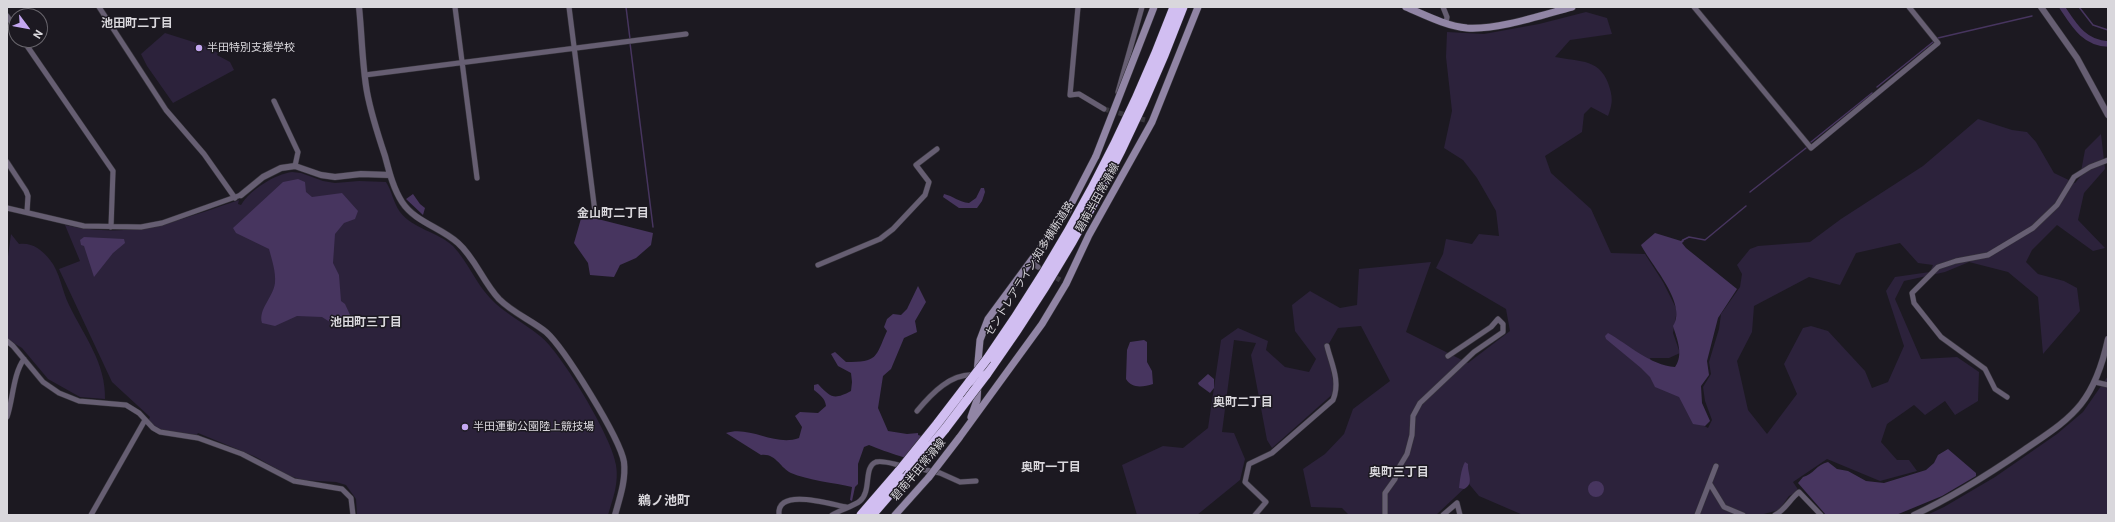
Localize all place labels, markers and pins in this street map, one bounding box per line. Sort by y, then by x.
place label: 半田特別支援学校 [207,41,295,55]
marker: 半田特別支援学校 [194,43,204,53]
place label: 半田運動公園陸上競技場 [473,420,594,434]
marker: 半田運動公園陸上競技場 [460,422,470,432]

